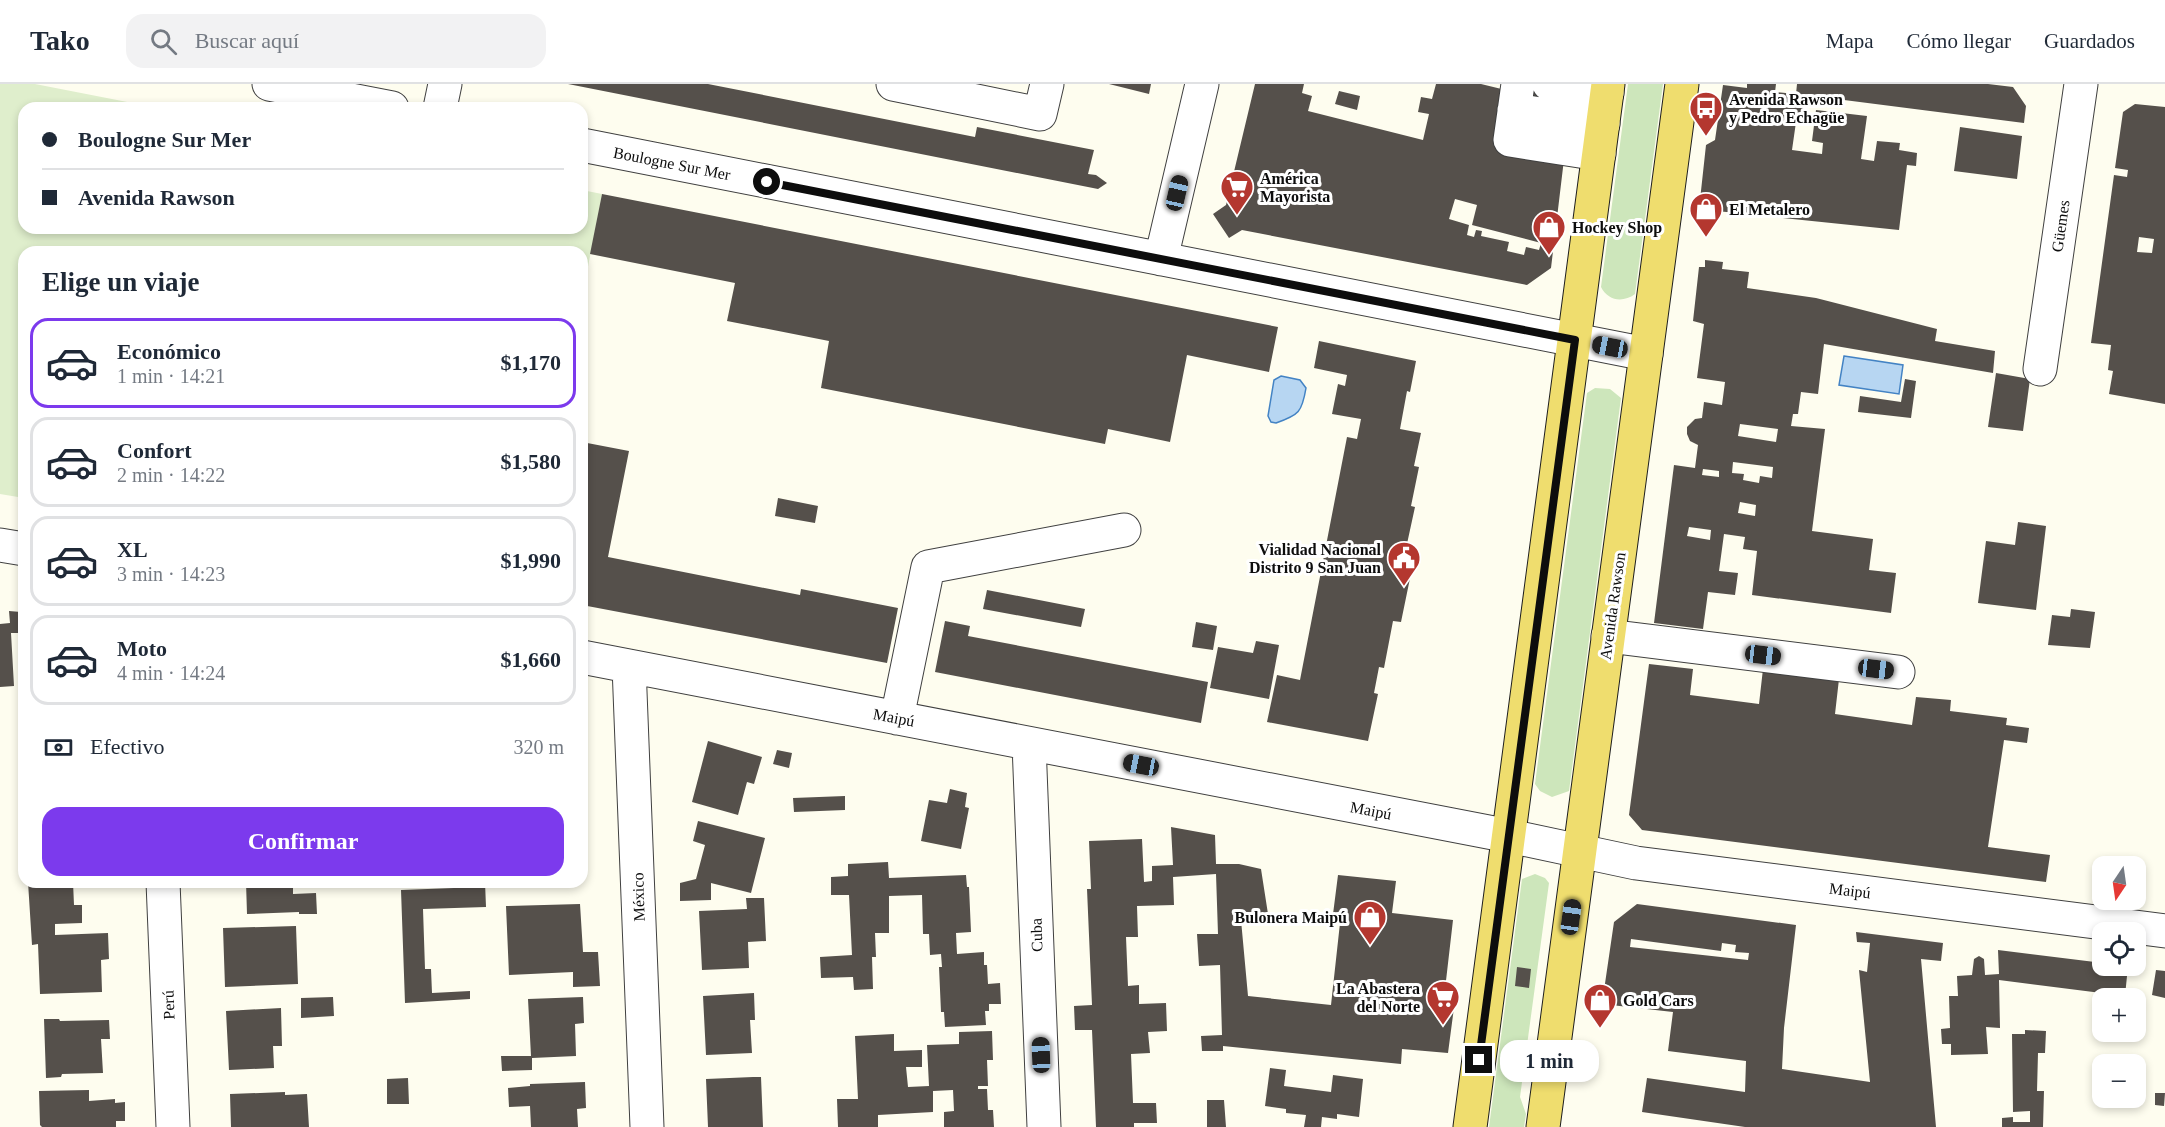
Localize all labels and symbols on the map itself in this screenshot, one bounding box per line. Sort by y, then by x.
bus stop icon: Avenida Rawson y Pedro Echagüe [1688,90,1724,137]
place label: Avenida Rawson y Pedro Echagüe [1729,91,1844,127]
street label: Boulogne Sur Mer [612,144,733,184]
route start [753,168,780,195]
supermarket icon: América Mayorista [1219,169,1255,216]
place label: América Mayorista [1260,170,1330,206]
car [1164,173,1190,213]
shop icon: El Metalero [1688,191,1724,238]
street label: Güemes [2048,199,2073,253]
place label: El Metalero [1729,201,1810,218]
shop icon: Hockey Shop [1531,209,1567,256]
place label: Hockey Shop [1572,219,1662,237]
car [1591,335,1629,359]
public building icon: Vialidad Nacional Distrito 9 San Juan [1386,540,1422,587]
place label: Vialidad Nacional Distrito 9 San Juan [1249,541,1382,576]
street label: Avenida Rawson [1597,551,1628,661]
car [1744,644,1782,666]
car [1857,658,1895,680]
street label: Maipú [872,705,916,731]
car [1122,753,1160,777]
street label: Maipú [1349,798,1393,824]
north arrow [2092,856,2146,910]
street label: México [629,872,648,922]
street label: Maipú [1828,880,1872,902]
car [1560,898,1582,936]
shop icon: Bulonera Maipú [1352,899,1388,946]
place label: Bulonera Maipú [1235,909,1347,927]
street label: Cuba [1027,918,1046,952]
supermarket icon: La Abastera del Norte [1425,979,1461,1026]
place label: La Abastera del Norte [1336,980,1420,1015]
shop icon: Gold Cars [1582,982,1618,1029]
street label: Perú [159,990,178,1020]
place label: Gold Cars [1623,992,1694,1009]
car [1031,1037,1051,1073]
callout: 1 min [1500,1039,1599,1081]
route end [1465,1046,1492,1073]

